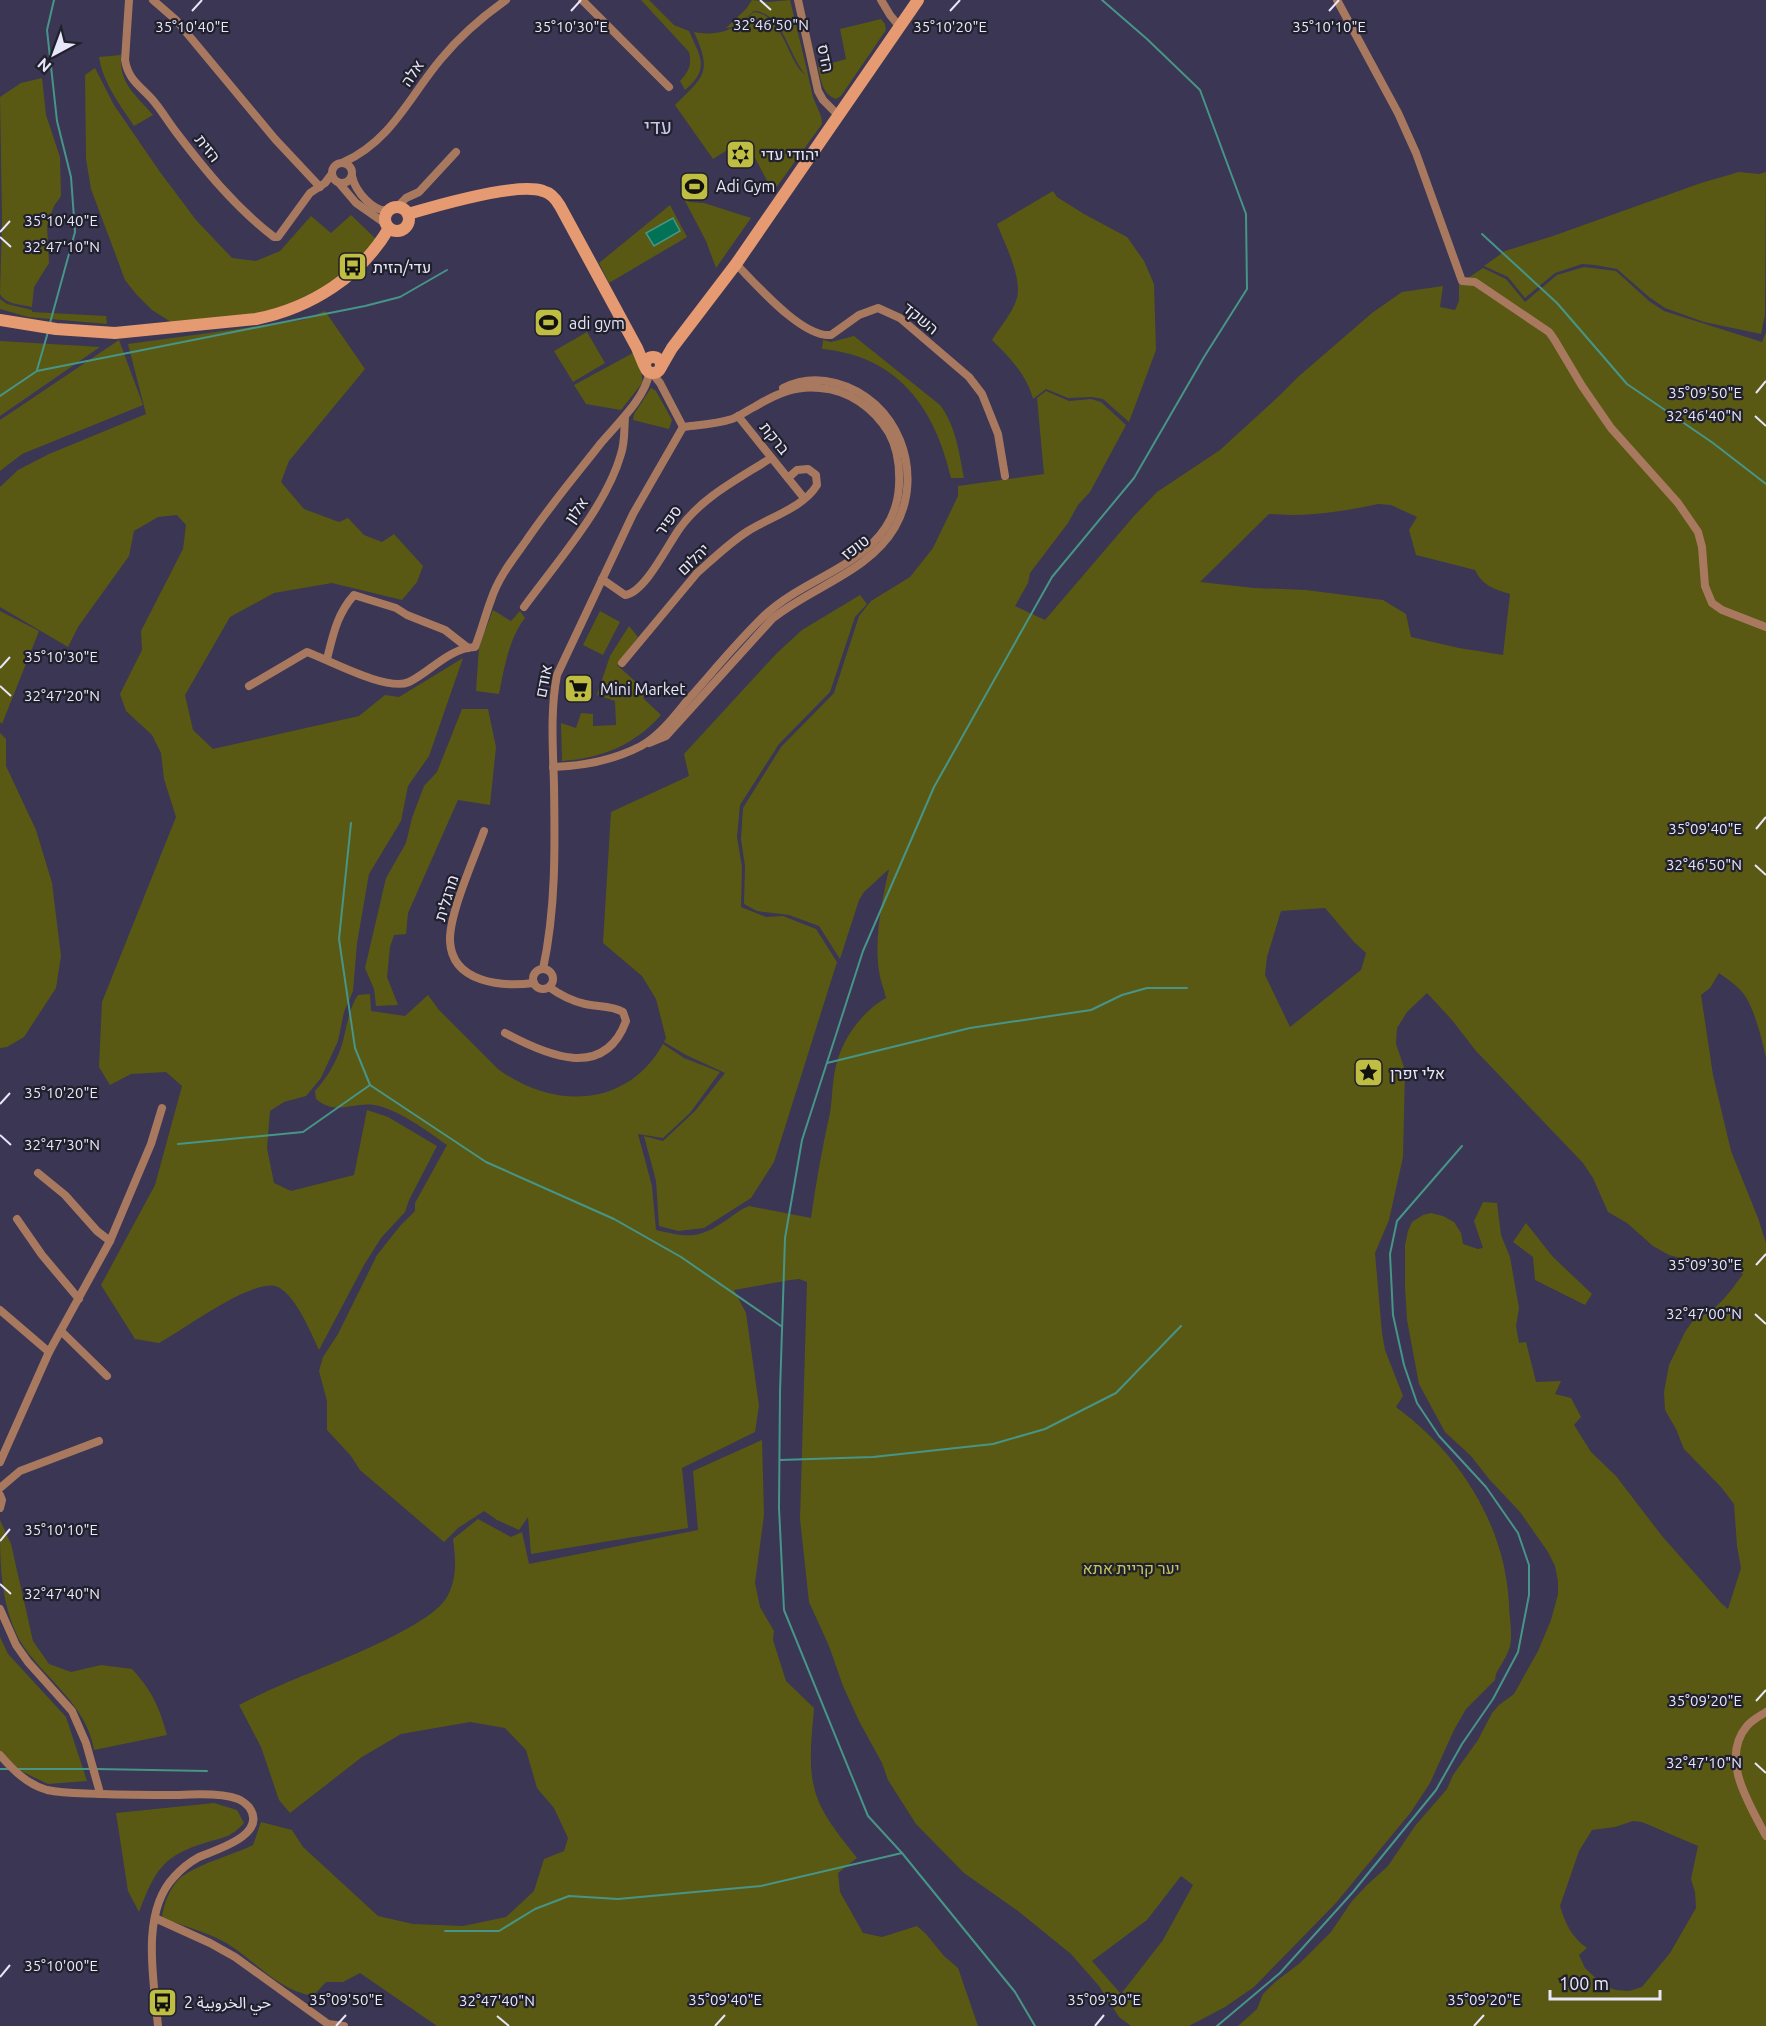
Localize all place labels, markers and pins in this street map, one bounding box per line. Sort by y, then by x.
synagogue icon: יהודי עדי [724,138,756,170]
place label: יהודי עדי [761,145,819,163]
sports icon: Adi Gym [679,170,711,202]
place label: Adi Gym [716,177,775,195]
bus stop icon: עדי/הזית [336,251,368,283]
place label: עדי/הזית [373,258,431,276]
sports icon: adi gym [532,307,564,339]
place label: adi gym [569,314,625,332]
supermarket icon: Mini Market [563,673,595,705]
place label: Mini Market [600,680,686,698]
place icon: אלי זפרן [1353,1057,1385,1089]
place label: אלי זפרן [1390,1064,1445,1082]
bus stop icon: حي الخروبية 2 [147,1986,179,2018]
place label: حي الخروبية 2 [184,1993,271,2015]

